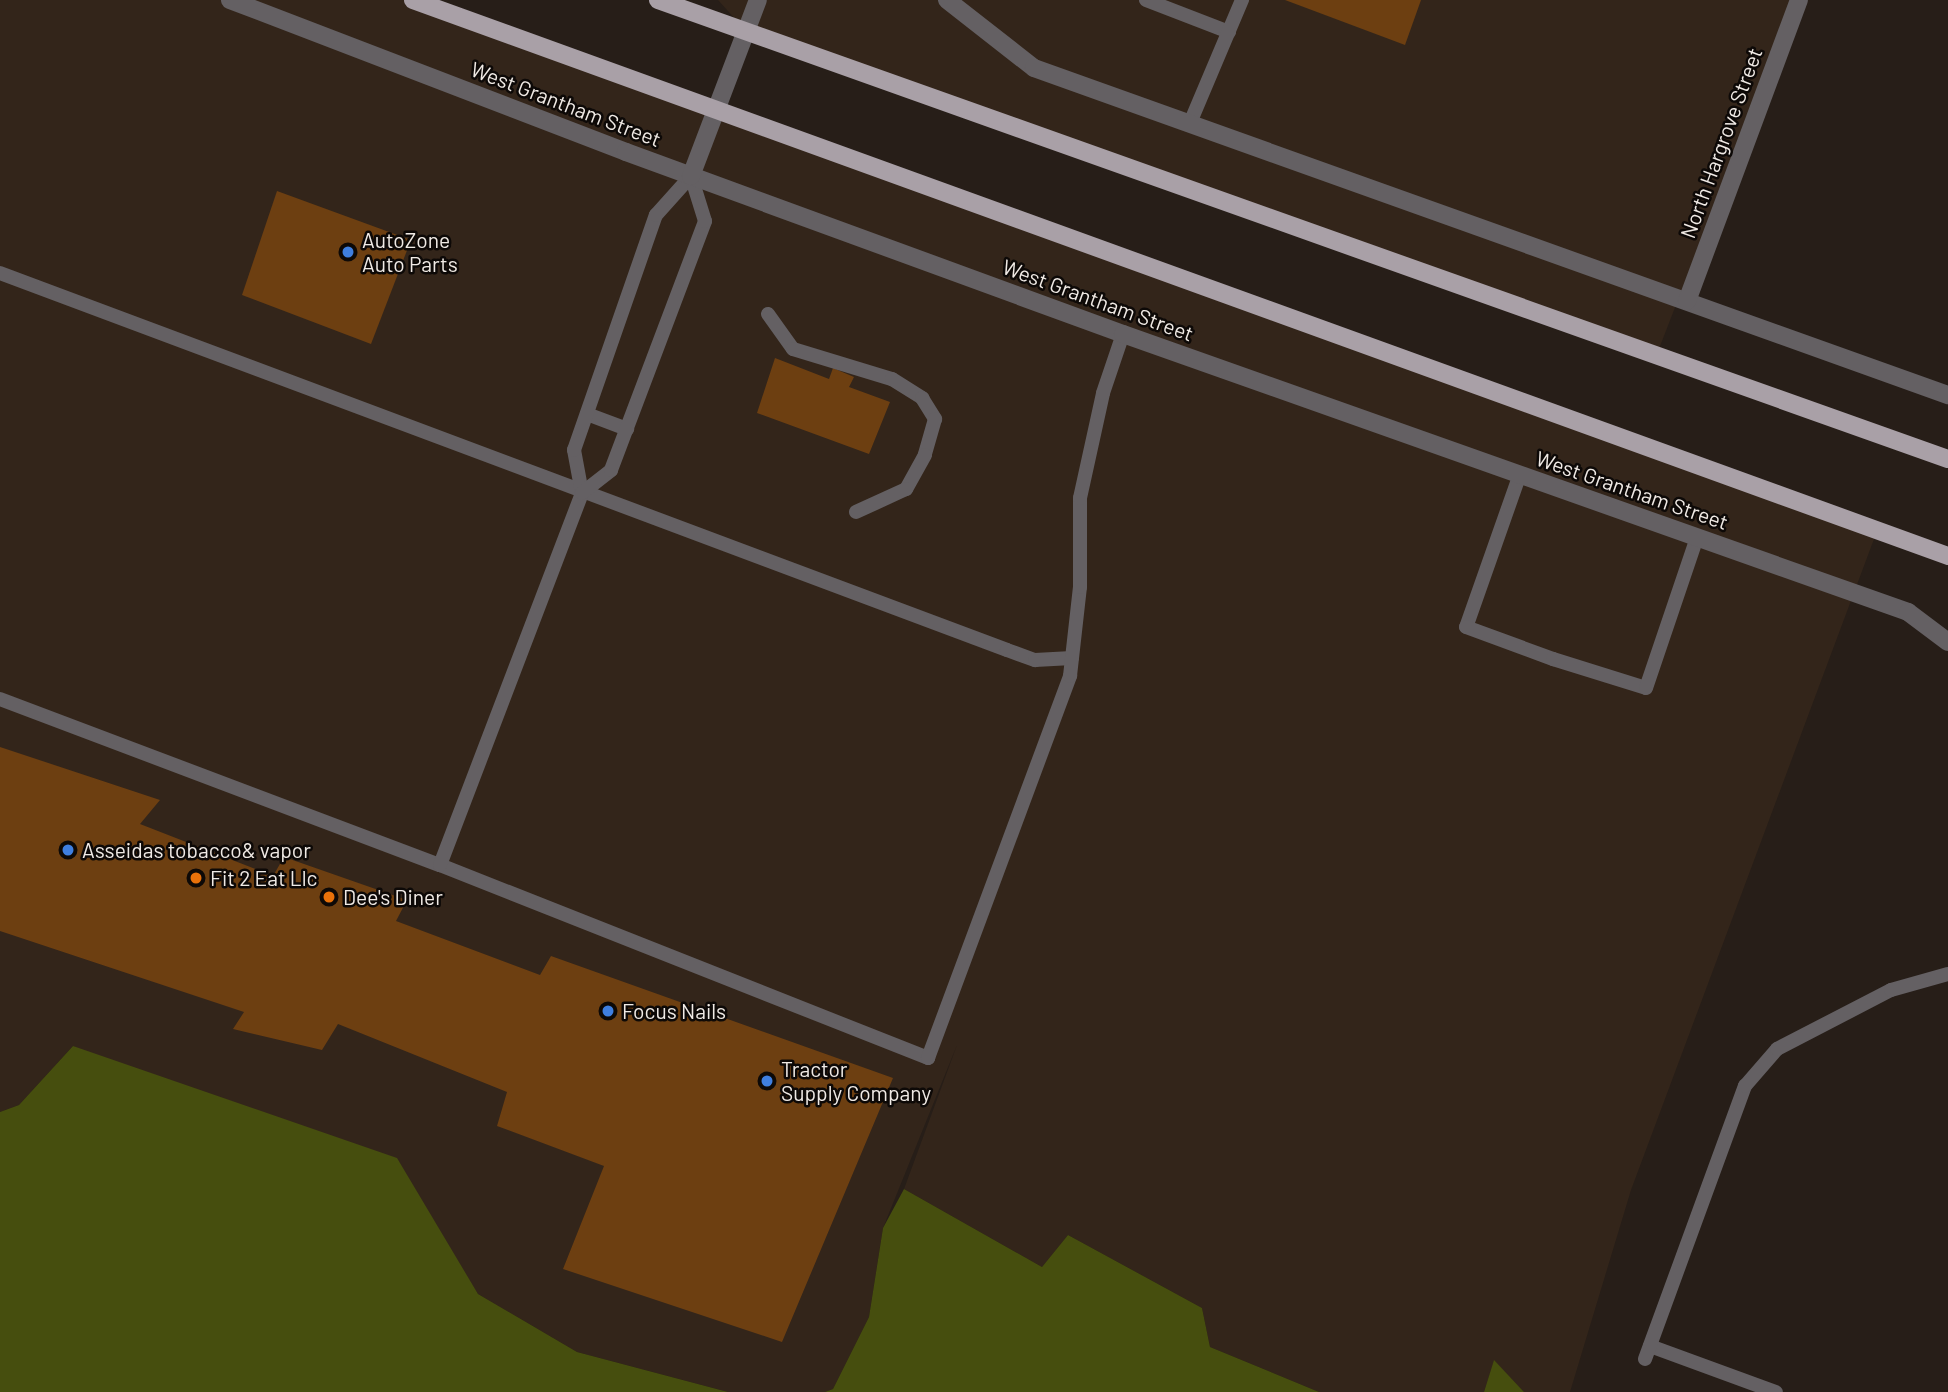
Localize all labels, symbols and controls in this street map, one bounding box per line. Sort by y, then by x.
street label: North Hargrove Street [1675,44,1767,242]
street label: West Grantham Street [467,56,665,152]
place label: AutoZone Auto Parts [362,227,458,277]
marker: AutoZone Auto Parts [340,244,356,260]
street label: West Grantham Street [999,254,1197,346]
street label: West Grantham Street [1533,445,1731,535]
place label: Asseidas tobacco& vapor [82,837,311,863]
marker: Asseidas tobacco& vapor [60,842,76,858]
place label: Fit 2 Eat Llc [210,865,317,891]
marker: Fit 2 Eat Llc [188,870,204,886]
place label: Dee's Diner [343,884,443,910]
marker: Dee's Diner [321,889,337,905]
place label: Focus Nails [622,998,726,1024]
marker: Focus Nails [600,1003,616,1019]
place label: Tractor Supply Company [781,1056,931,1106]
marker: Tractor Supply Company [759,1073,775,1089]

